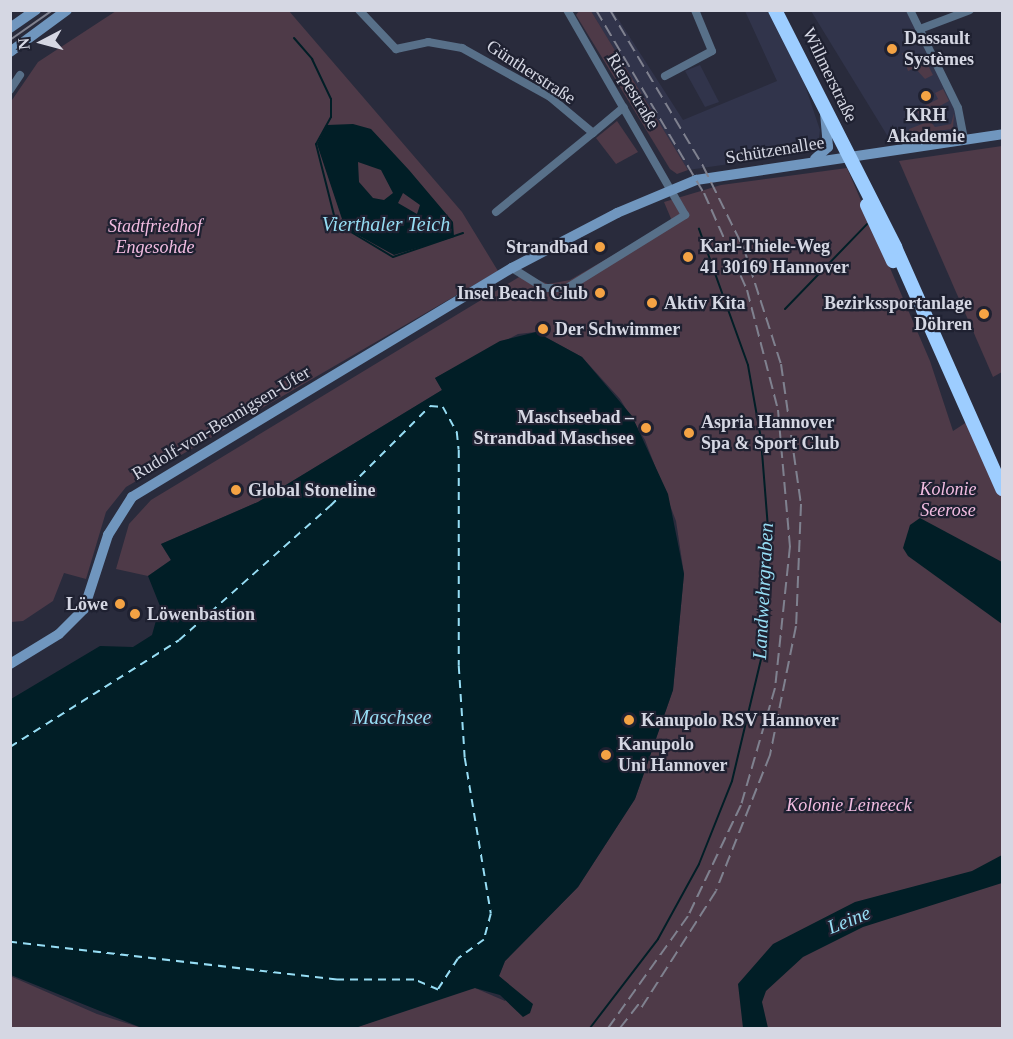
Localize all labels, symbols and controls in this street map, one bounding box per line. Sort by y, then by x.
north arrow [12,12,72,72]
street label: Willmerstraße [798,24,862,126]
place label: Dassault Systèmes [904,28,974,70]
street label: Güntherstraße [482,35,580,109]
text: N [15,37,33,51]
marker: Dassault Systèmes [885,42,899,56]
street label: Riepestraße [602,49,664,133]
marker: KRH Akademie [919,89,933,103]
place label: KRH Akademie [887,105,965,148]
street label: Schützenallee [724,132,826,168]
water label: Vierthaler Teich [322,212,450,236]
park label: Stadtfriedhof Engesohde [108,216,202,258]
place label: Strandbad [506,236,588,258]
place label: Karl-Thiele-Weg 41 30169 Hannover [700,236,849,278]
marker: Strandbad [593,240,607,254]
marker: Karl-Thiele-Weg 41 30169 Hannover [681,250,695,264]
place label: Insel Beach Club [457,282,588,304]
marker: Insel Beach Club [593,286,607,300]
place label: Aktiv Kita [664,292,746,314]
place label: Bezirkssportanlage Döhren [824,293,972,336]
marker: Aktiv Kita [645,296,659,310]
marker: Bezirkssportanlage Döhren [977,307,991,321]
place label: Der Schwimmer [555,318,680,340]
marker: Der Schwimmer [536,322,550,336]
street label: Rudolf-von-Bennigsen-Ufer [128,361,314,485]
place label: Maschseebad – Strandbad Maschsee [473,407,634,450]
place label: Aspria Hannover Spa & Sport Club [701,412,840,454]
marker: Maschseebad – Strandbad Maschsee [639,421,653,435]
marker: Aspria Hannover Spa & Sport Club [682,426,696,440]
place label: Global Stoneline [248,479,376,501]
park label: Kolonie Seerose [920,479,976,522]
marker: Global Stoneline [229,483,243,497]
water label: Landwehrgraben [747,522,779,660]
place label: Löwe [66,593,108,615]
marker: Löwe [113,597,127,611]
place label: Löwenbastion [147,603,255,625]
marker: Löwenbastion [128,607,142,621]
water label: Maschsee [353,705,431,729]
place label: Kanupolo RSV Hannover [641,709,839,731]
marker: Kanupolo RSV Hannover [622,713,636,727]
place label: Kanupolo Uni Hannover [618,734,728,777]
marker: Kanupolo Uni Hannover [599,748,613,762]
park label: Kolonie Leineeck [786,794,912,816]
water label: Leine [824,901,874,939]

